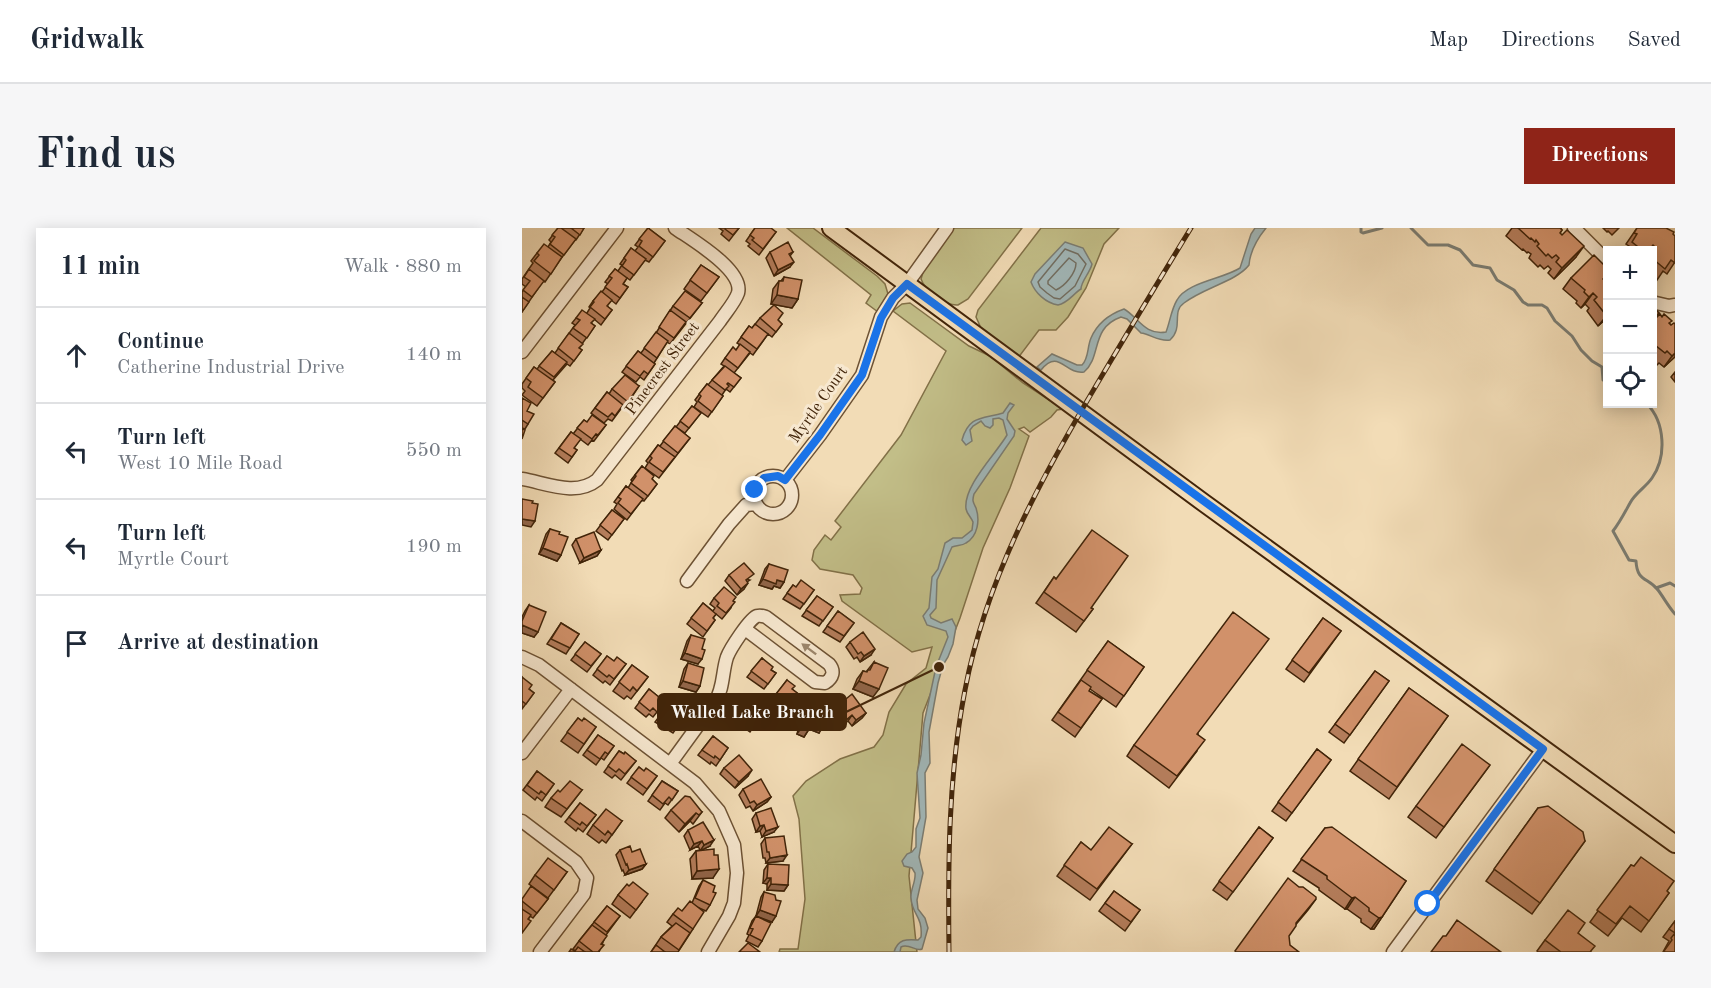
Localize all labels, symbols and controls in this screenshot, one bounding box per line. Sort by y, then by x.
text: Gridwalk [30,27,145,55]
text: Map [1429,30,1468,51]
text: Directions [1501,30,1595,51]
text: Saved [1628,30,1681,51]
button: Directions [1524,128,1675,184]
text: Find us [36,135,175,177]
map controls [1603,246,1657,408]
button: + [1603,246,1657,300]
text: 11 min [60,254,140,280]
text: Walk · 880 m [343,257,462,277]
button: − [1603,300,1657,354]
street label: Pinecrest Street [623,319,703,418]
text: Continue [117,331,204,353]
icon: ahead [60,339,93,372]
text: 140 m [406,345,462,365]
button: locate [1603,354,1657,408]
text: Catherine Industrial Drive [117,358,345,378]
street label: Myrtle Court [787,363,851,446]
text: Turn left [117,427,206,449]
icon: left [60,435,93,468]
text: 550 m [406,441,462,461]
text: West 10 Mile Road [117,454,283,474]
route end [741,476,767,502]
text: Turn left [117,523,206,545]
icon: left [60,531,93,564]
text: 190 m [406,537,462,557]
text: Myrtle Court [117,550,229,570]
icon: arrive [60,627,93,660]
text: Arrive at destination [117,632,319,654]
one-way arrow [801,643,817,655]
callout: Walled Lake Branch [658,694,846,730]
text: Walled Lake Branch [670,704,834,722]
route start [1414,890,1440,916]

